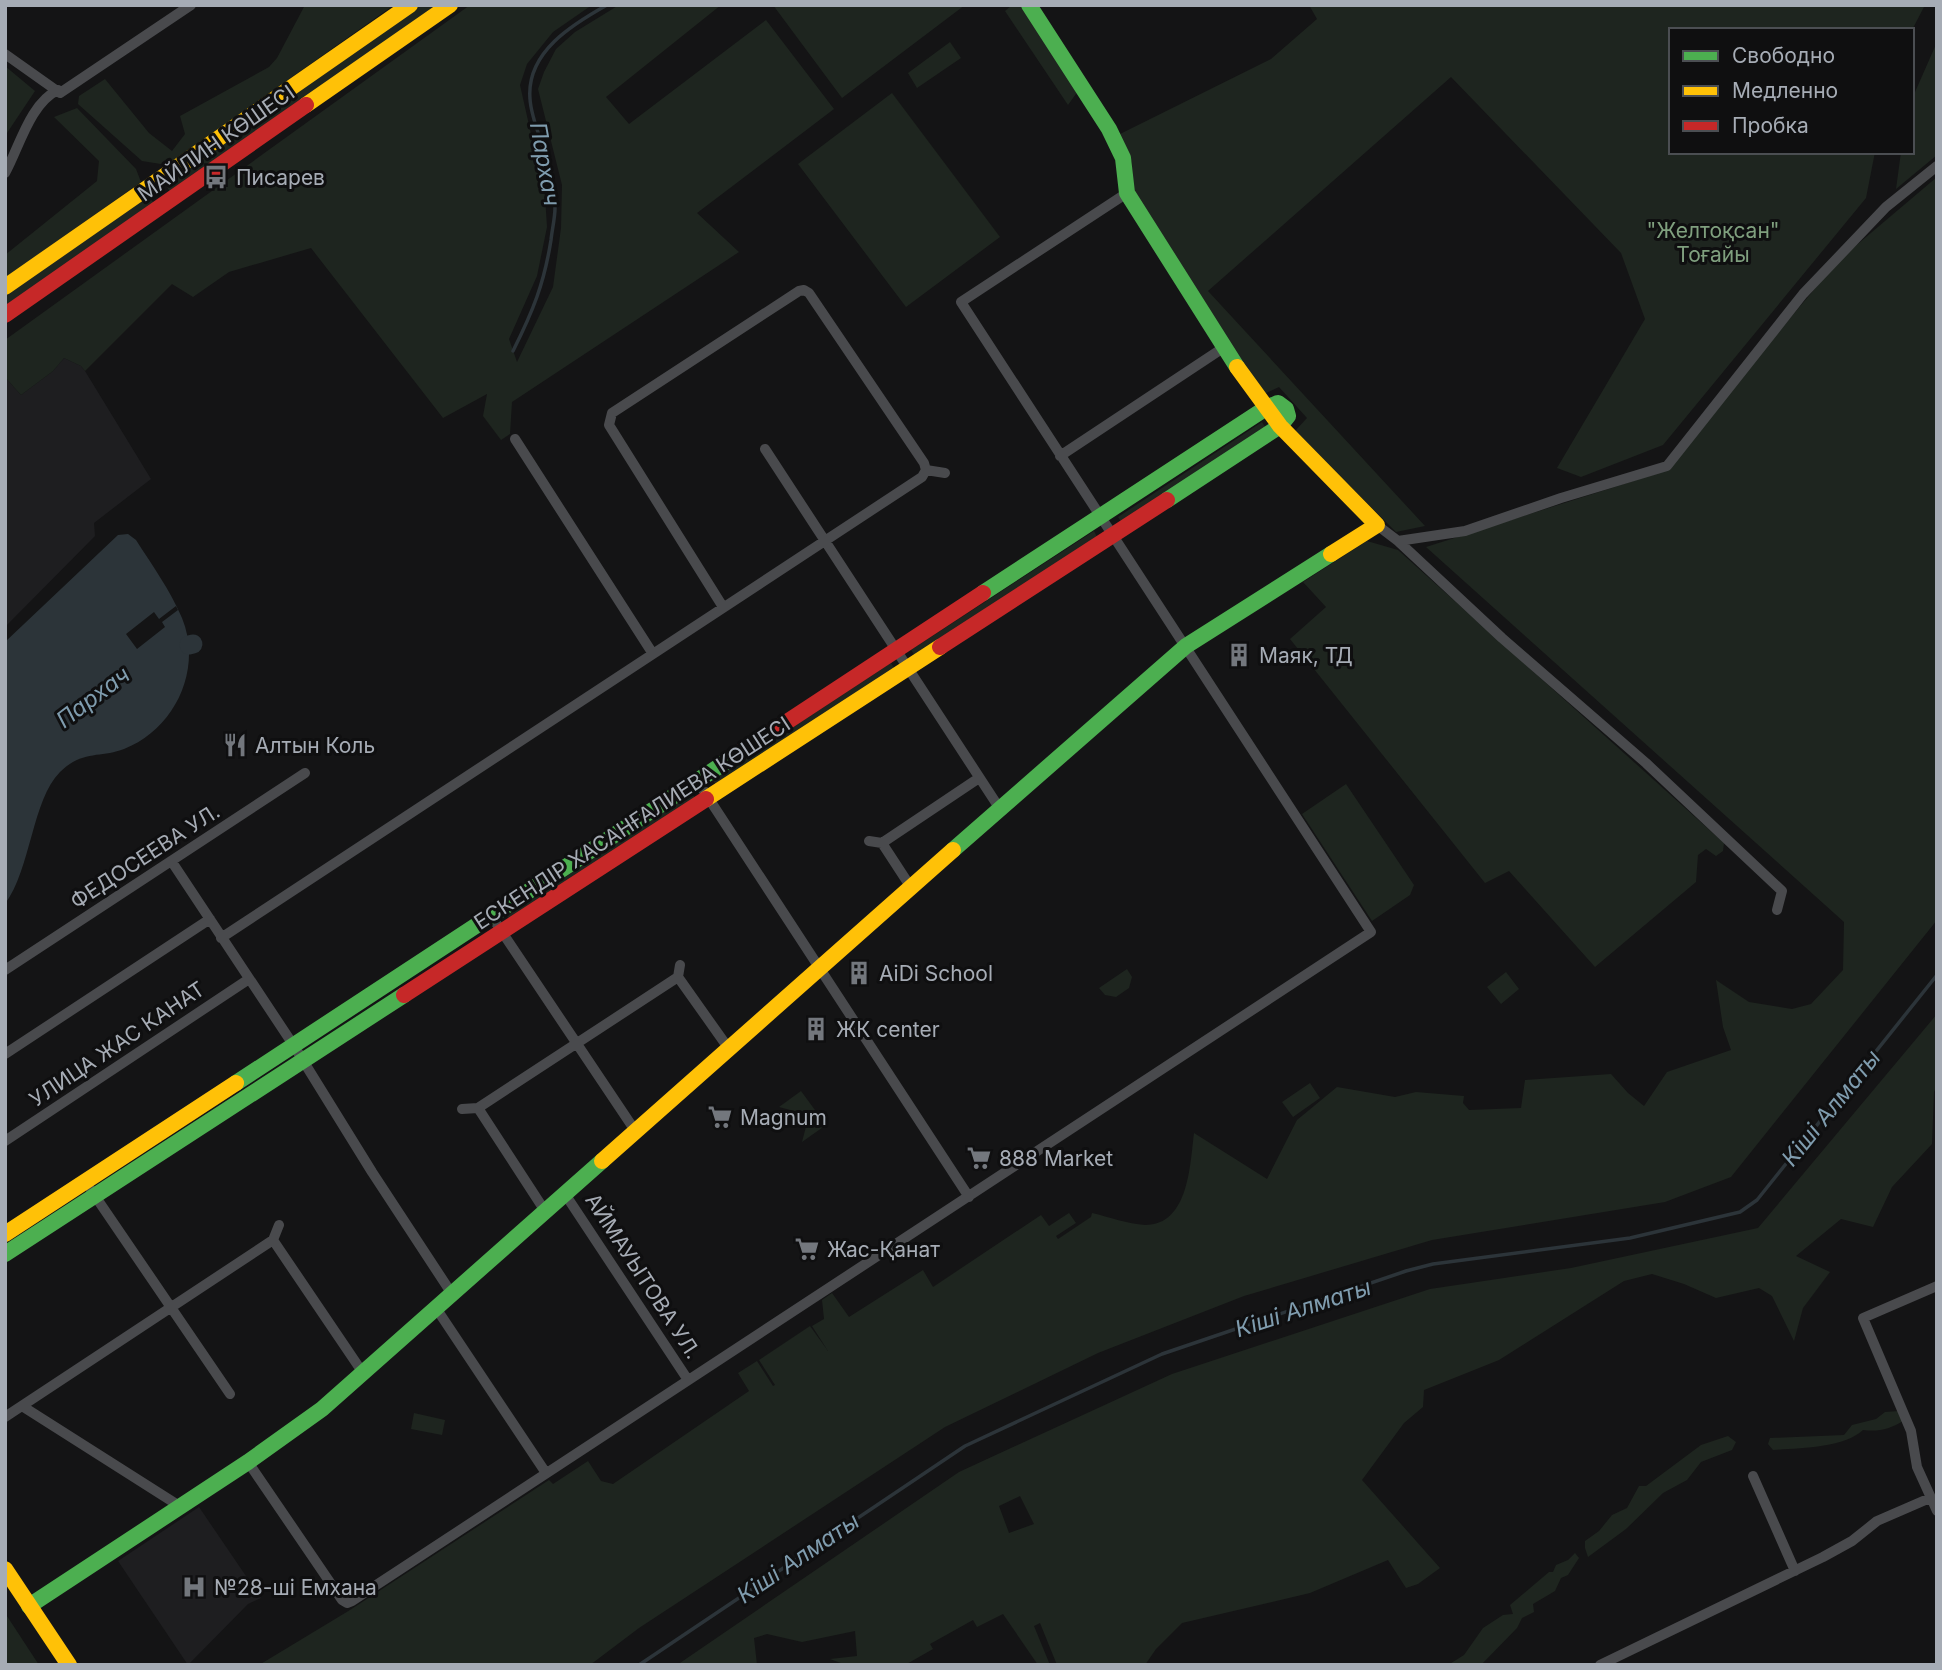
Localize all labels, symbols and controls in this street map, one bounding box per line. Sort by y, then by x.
legend [1669,28,1914,154]
text: Свободно [1732,43,1835,68]
text: Медленно [1732,78,1838,103]
street label: МАЙЛИН КӨШЕСІ [132,79,299,206]
text: Пробка [1732,113,1809,138]
water label: Пархач [524,120,566,208]
bus stop icon: Писарев [202,163,230,191]
place label: Писарев [236,165,325,190]
park label: "Желтоқсан" Тоғайы [1646,218,1780,267]
building icon: Маяк, ТД [1225,641,1253,669]
place label: Маяк, ТД [1259,643,1353,668]
water label: Пархач [51,660,135,734]
street label: ЕСКЕНДІР ХАСАНҒАЛИЕВА КӨШЕСІ [469,711,795,935]
restaurant icon: Алтын Коль [221,731,249,759]
place label: Алтын Коль [255,733,375,758]
street label: ФЕДОСЕЕВА УЛ. [66,798,224,914]
building icon: AiDi School [845,959,873,987]
place label: AiDi School [879,961,993,986]
street label: УЛИЦА ЖАС КАНАТ [25,976,209,1112]
building icon: ЖК center [802,1015,830,1043]
place label: ЖК center [836,1017,940,1042]
water label: Кіші Алматы [1776,1044,1886,1172]
supermarket icon: Magnum [706,1103,734,1131]
place label: Magnum [740,1105,827,1130]
supermarket icon: 888 Market [965,1144,993,1172]
place label: 888 Market [999,1146,1113,1171]
street label: АЙМАУЫТОВА УЛ. [580,1188,707,1363]
supermarket icon: Жас-Қанат [793,1235,821,1263]
place label: Жас-Қанат [827,1237,940,1262]
water label: Кіші Алматы [1231,1273,1375,1343]
water label: Кіші Алматы [732,1507,864,1609]
hospital icon: №28-ші Емхана [180,1573,208,1601]
place label: №28-ші Емхана [214,1575,377,1600]

